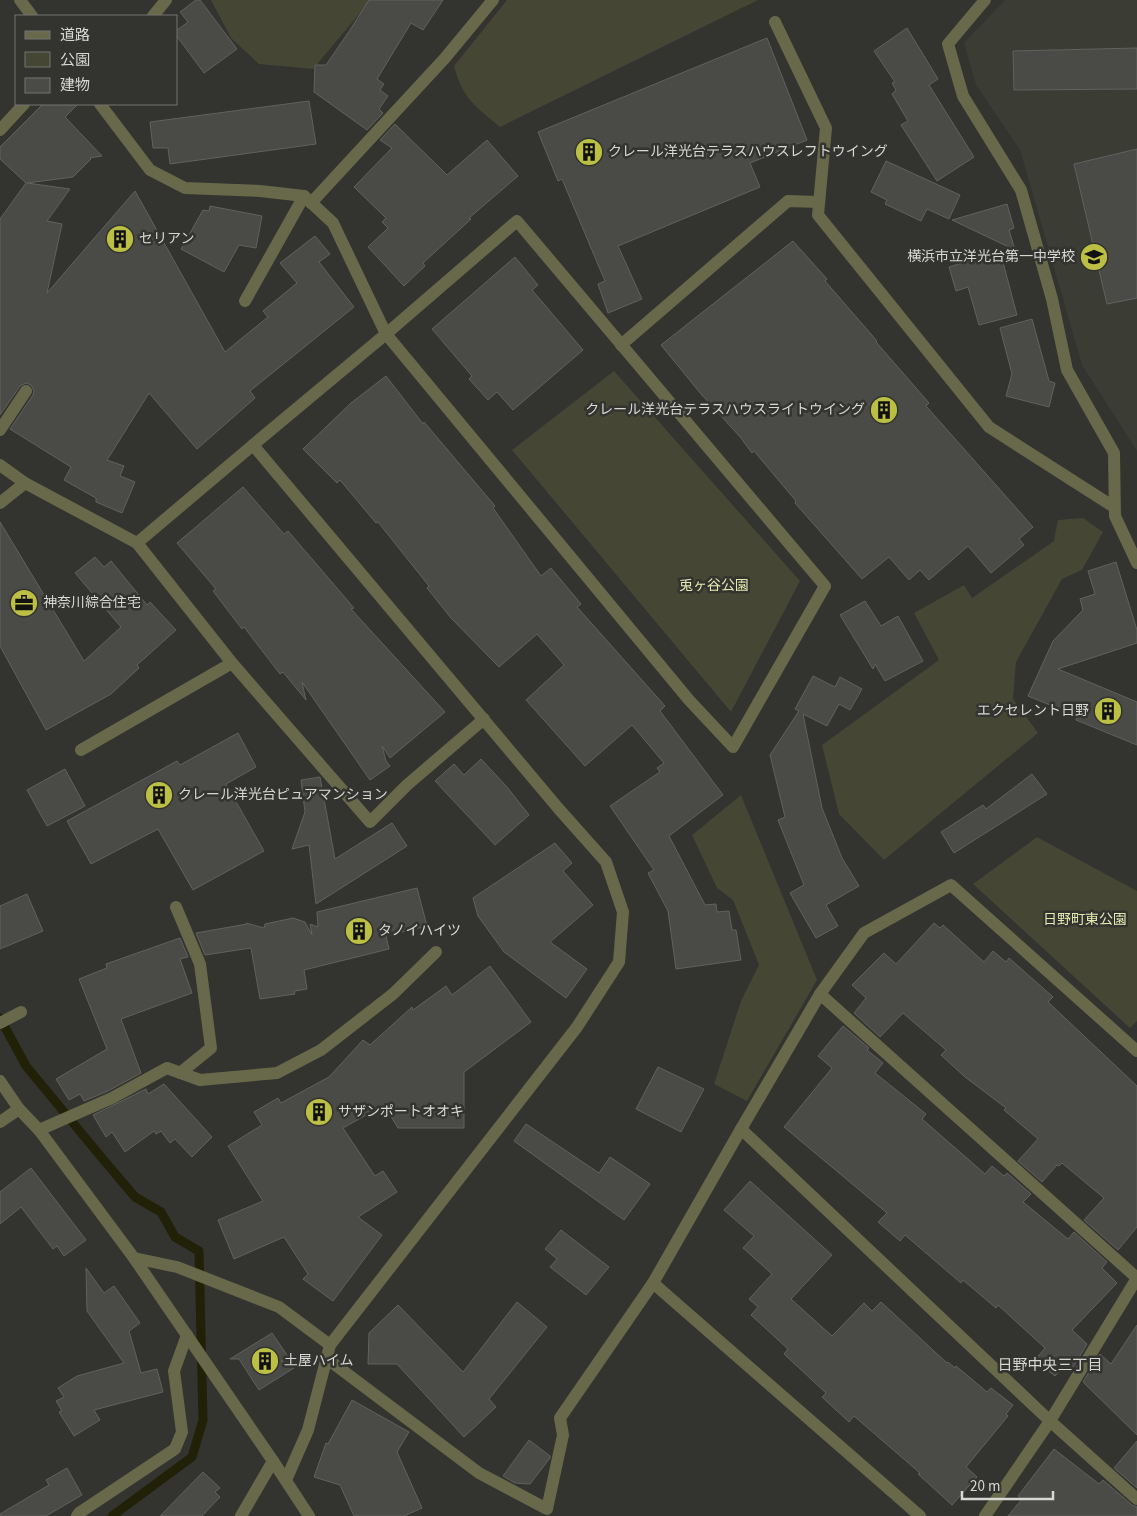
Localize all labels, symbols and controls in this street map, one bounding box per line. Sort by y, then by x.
legend [15,15,178,105]
text: 道路 [60,25,90,46]
text: 公園 [60,50,90,71]
text: 建物 [60,75,90,96]
building icon: クレール洋光台テラスハウスレフトウイング [574,137,604,167]
place label: クレール洋光台テラスハウスレフトウイング [608,142,888,162]
building icon: セリアン [105,224,135,254]
place label: セリアン [139,229,194,249]
school or university icon: 横浜市立洋光台第一中学校 [1079,242,1109,272]
place label: 横浜市立洋光台第一中学校 [907,247,1075,267]
building icon: クレール洋光台テラスハウスライトウイング [869,395,899,425]
place label: クレール洋光台テラスハウスライトウイング [585,400,865,420]
park label: 兎ヶ谷公園 [679,576,749,596]
office icon: 神奈川綜合住宅 [9,588,39,618]
place label: 神奈川綜合住宅 [43,593,141,613]
building icon: エクセレント日野 [1093,696,1123,726]
place label: エクセレント日野 [977,701,1089,721]
building icon: クレール洋光台ピュアマンション [144,780,174,810]
place label: クレール洋光台ピュアマンション [178,785,388,805]
park label: 日野町東公園 [1043,910,1127,930]
building icon: タノイハイツ [344,916,374,946]
place label: タノイハイツ [378,921,461,941]
building icon: サザンポートオオキ [304,1097,334,1127]
place label: サザンポートオオキ [338,1102,464,1122]
building icon: 土屋ハイム [250,1346,280,1376]
place label: 土屋ハイム [284,1351,353,1371]
district label: 日野中央三丁目 [997,1355,1103,1376]
scale bar [962,1468,1053,1500]
text: 20 m [970,1476,1000,1497]

